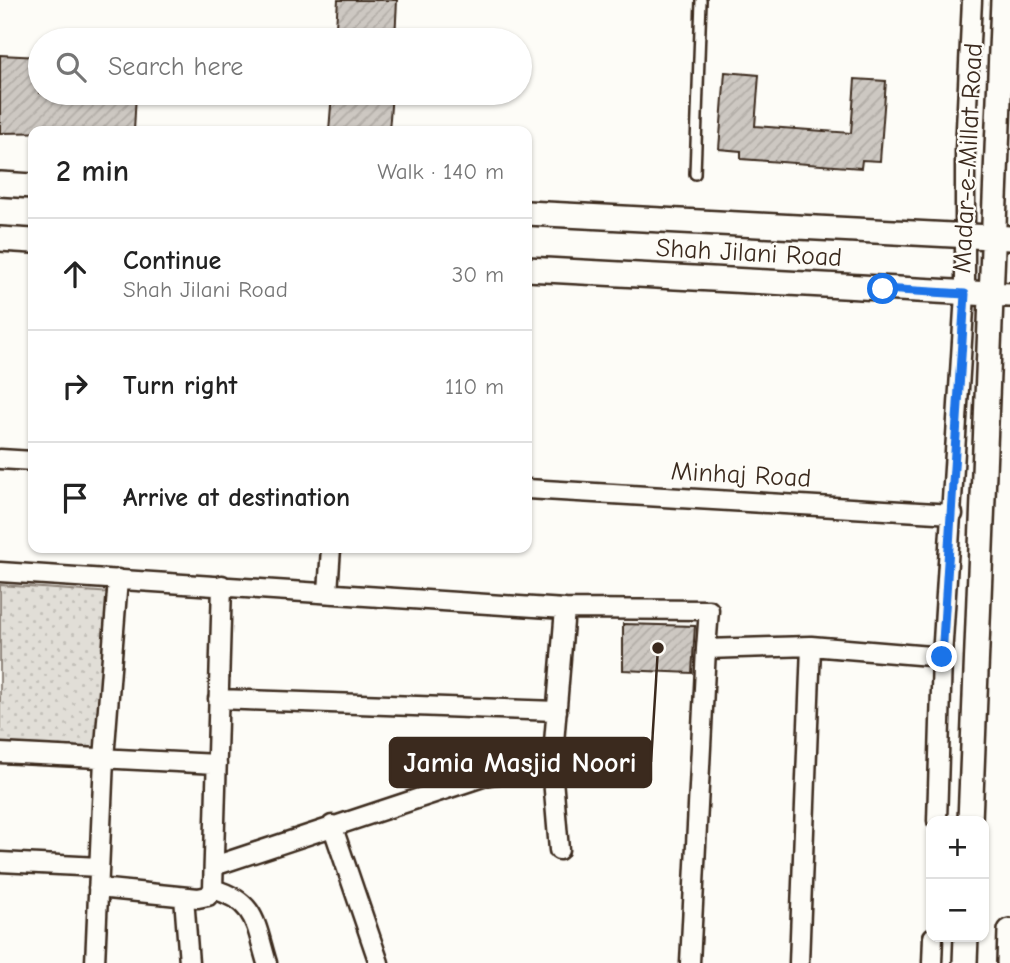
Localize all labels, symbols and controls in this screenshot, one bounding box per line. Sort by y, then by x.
search box [28,28,532,105]
street label: Madar-e-Millat Road [947,42,989,274]
icon: search [52,48,90,86]
text: Search here [108,52,243,82]
text: 2 min [56,154,129,189]
text: Walk · 140 m [377,158,504,185]
street label: Shah Jilani Road [655,233,843,273]
text: Continue [123,246,221,276]
icon: ahead [56,255,94,293]
text: 30 m [452,261,504,288]
route start [867,273,898,304]
text: Shah Jilani Road [123,276,288,303]
icon: right [56,367,94,405]
text: Turn right [123,371,237,401]
text: 110 m [445,373,504,400]
street label: Minhaj Road [670,456,812,494]
icon: arrive [56,479,94,517]
text: Arrive at destination [123,483,350,513]
route end [926,641,957,672]
callout: Jamia Masjid Noori [390,738,651,787]
text: Jamia Masjid Noori [403,747,637,779]
map controls [926,816,989,942]
button: + [926,816,989,879]
button: − [926,879,989,942]

